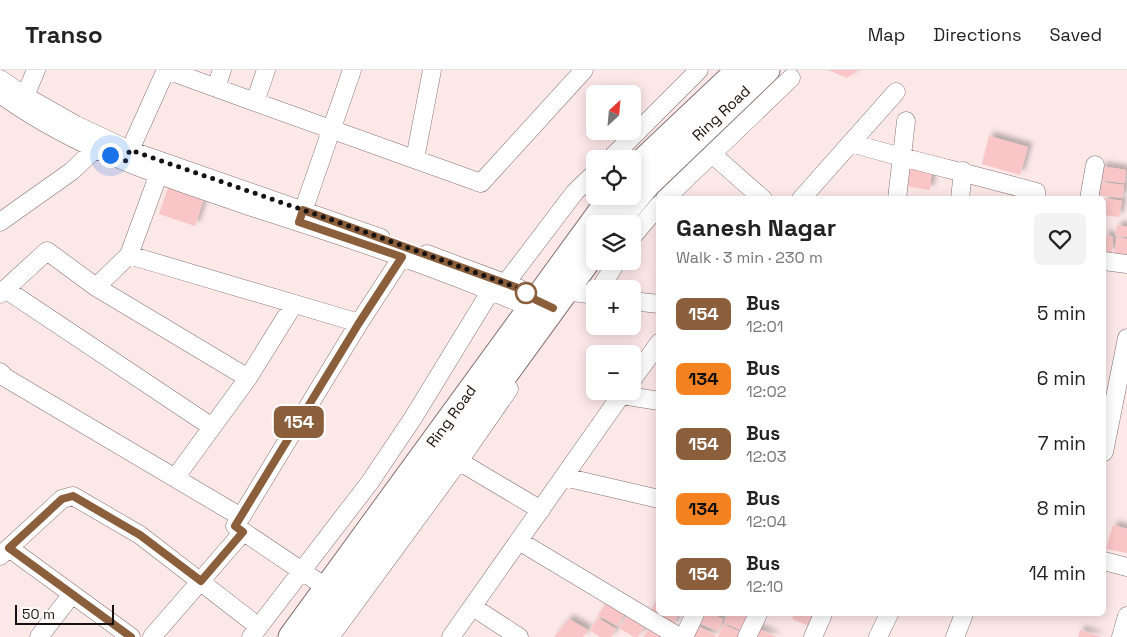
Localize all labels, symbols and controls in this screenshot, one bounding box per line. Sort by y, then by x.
text: Transo [25,19,103,50]
text: Map [868,23,905,46]
text: Directions [933,23,1022,46]
text: Saved [1050,23,1102,46]
street label: Ring Road [688,81,754,145]
north arrow [586,85,641,140]
map controls [586,85,641,400]
your location [98,143,123,168]
button: locate [586,150,641,205]
text: Ganesh Nagar [676,212,836,243]
button: heart [1034,213,1086,265]
button: layers [586,215,641,270]
text: Walk · 3 min · 230 m [676,247,823,268]
button: + [586,280,641,335]
unlabelled marker [515,282,537,304]
text: Bus [746,291,780,316]
text: 5 min [1037,301,1086,326]
text: 154 [688,302,719,325]
text: 12:01 [746,316,783,337]
button: − [586,345,641,400]
text: Bus [746,356,780,381]
text: 6 min [1037,366,1086,391]
text: 134 [688,367,719,390]
street label: Ring Road [422,381,480,451]
text: 12:02 [746,381,786,402]
line badge: 154 [270,406,328,438]
text: 154 [284,410,314,433]
text: Bus [746,421,780,446]
text: 7 min [1038,431,1086,456]
text: 154 [688,432,719,455]
text: 12:03 [746,446,786,467]
text: Bus [746,486,780,511]
text: 8 min [1037,496,1086,521]
text: 134 [688,497,719,520]
text: 12:04 [746,511,787,532]
text: Bus [746,551,780,576]
text: 14 min [1029,561,1086,586]
text: 154 [688,562,719,585]
text: 12:10 [746,576,783,597]
scale bar [15,602,114,625]
text: 50 m [22,605,55,623]

